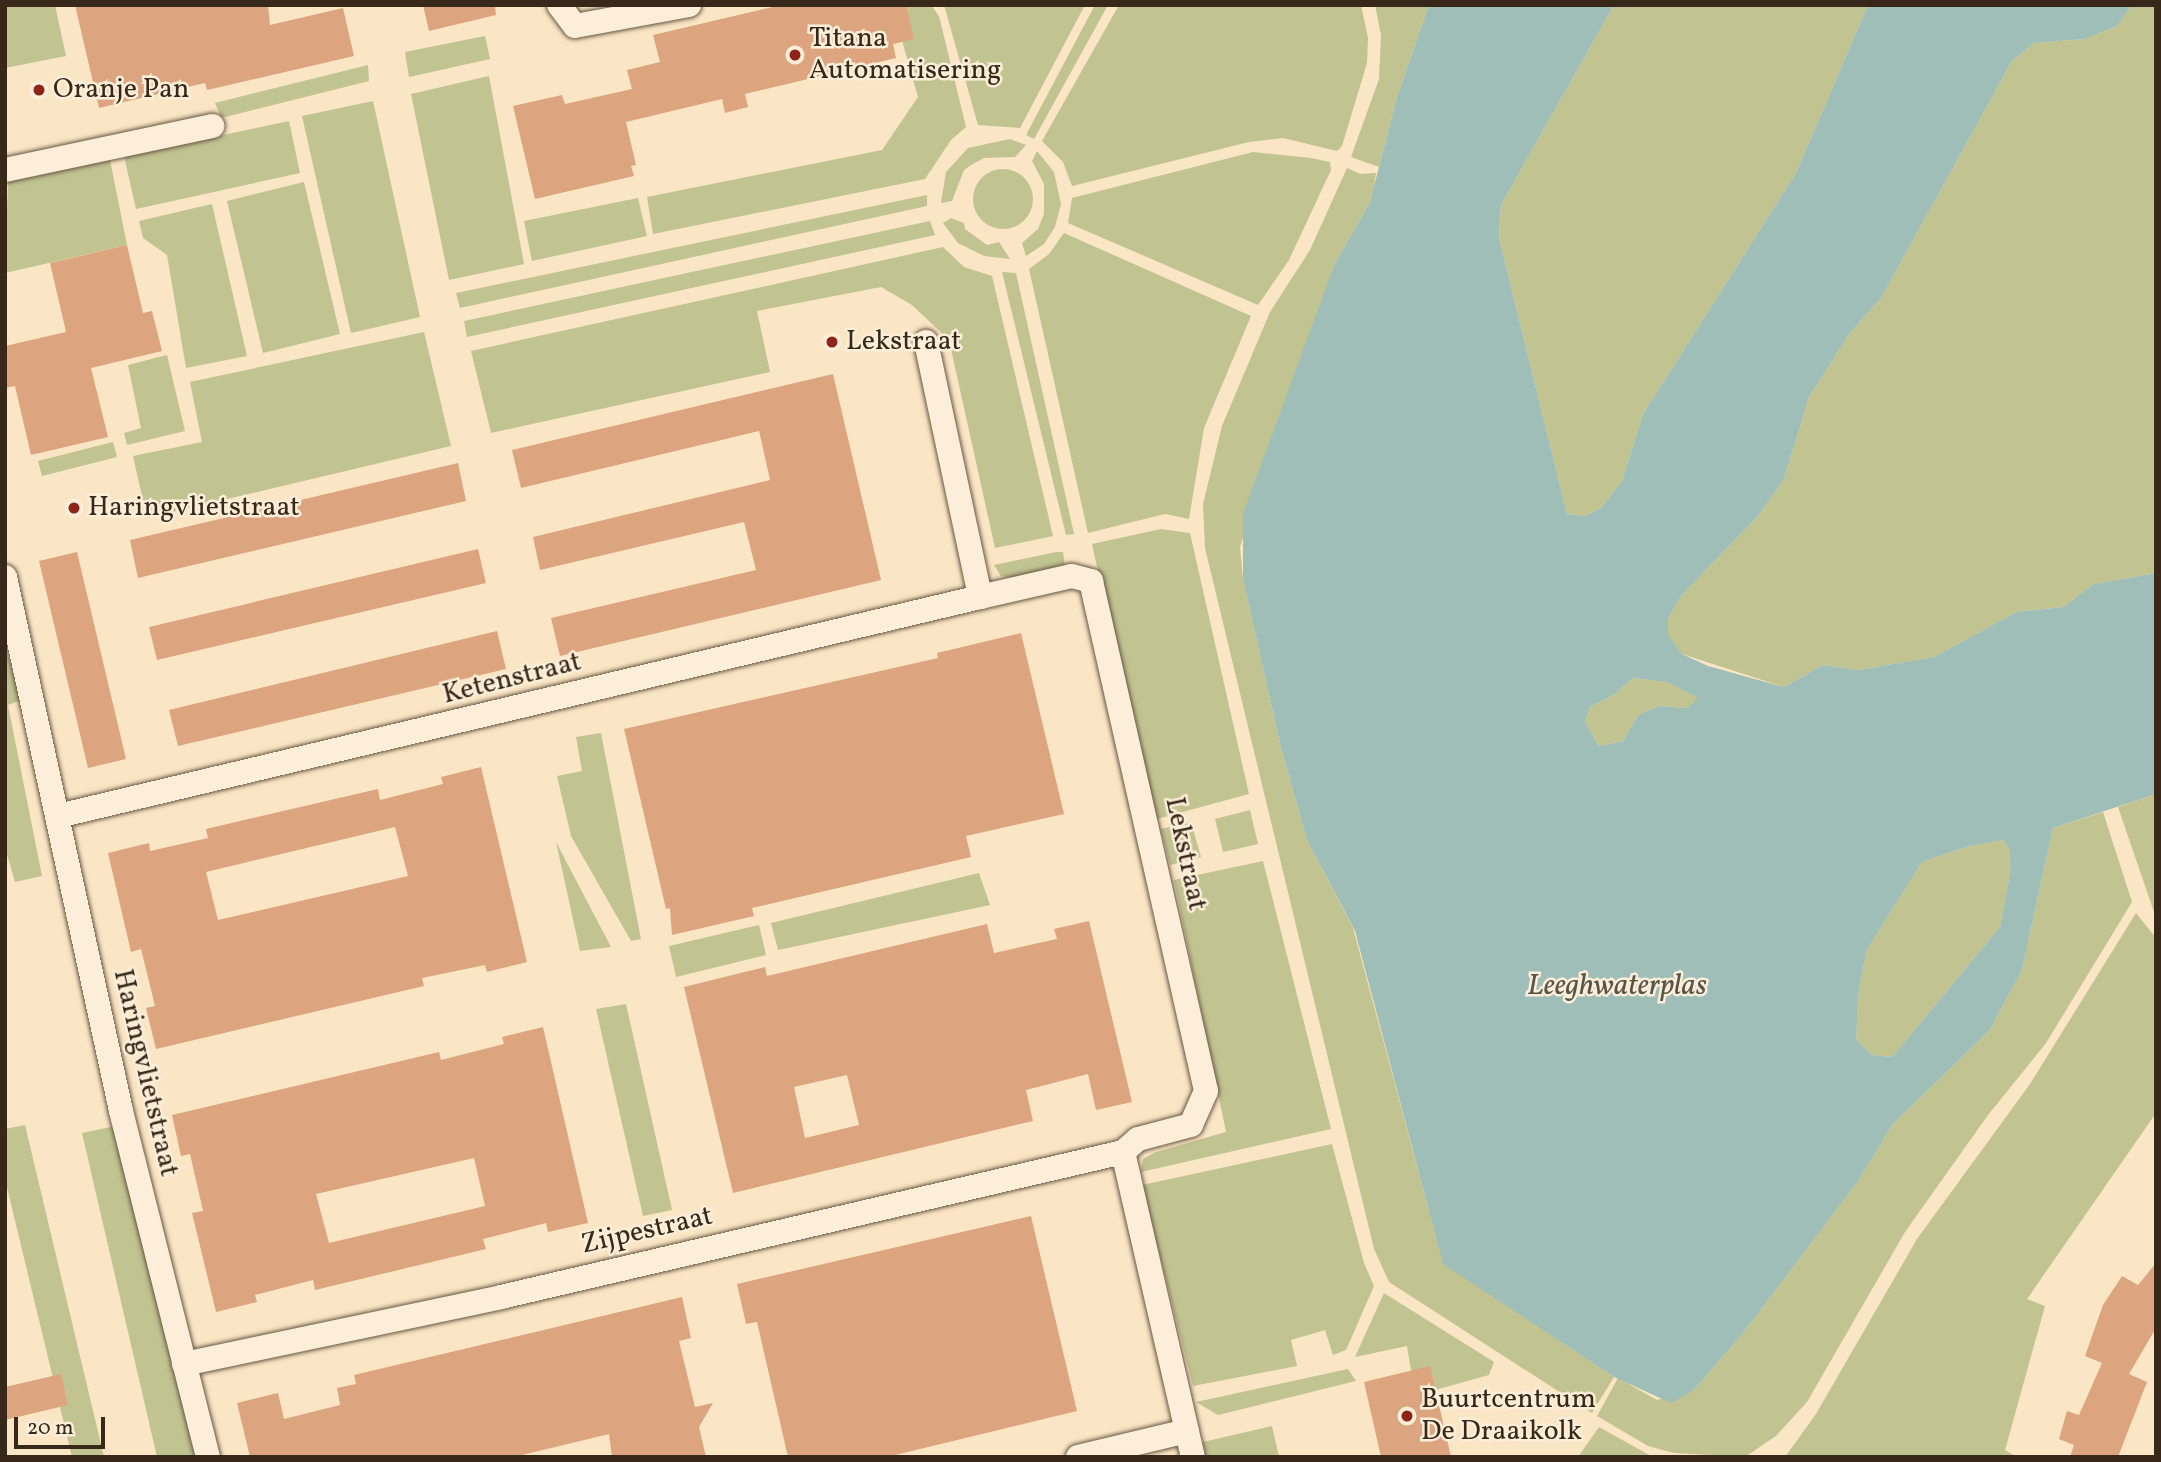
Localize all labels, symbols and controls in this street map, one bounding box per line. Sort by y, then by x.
place label: Titana Automatisering [809,22,1001,88]
marker: Titana Automatisering [787,47,803,63]
place label: Oranje Pan [53,73,190,107]
marker: Oranje Pan [31,82,47,98]
place label: Lekstraat [846,325,961,359]
marker: Lekstraat [824,334,840,350]
place label: Haringvlietstraat [88,491,300,525]
marker: Haringvlietstraat [66,500,82,516]
street label: Ketenstraat [439,646,585,712]
street label: Lekstraat [1157,794,1213,914]
street label: Haringvlietstraat [105,966,185,1180]
water label: Leeghwaterplas [1527,968,1707,1004]
street label: Zijpestraat [578,1200,716,1262]
place label: Buurtcentrum De Draaikolk [1421,1383,1596,1449]
scale bar [18,1402,108,1446]
marker: Buurtcentrum De Draaikolk [1399,1408,1415,1424]
text: 20 m [27,1414,73,1443]

